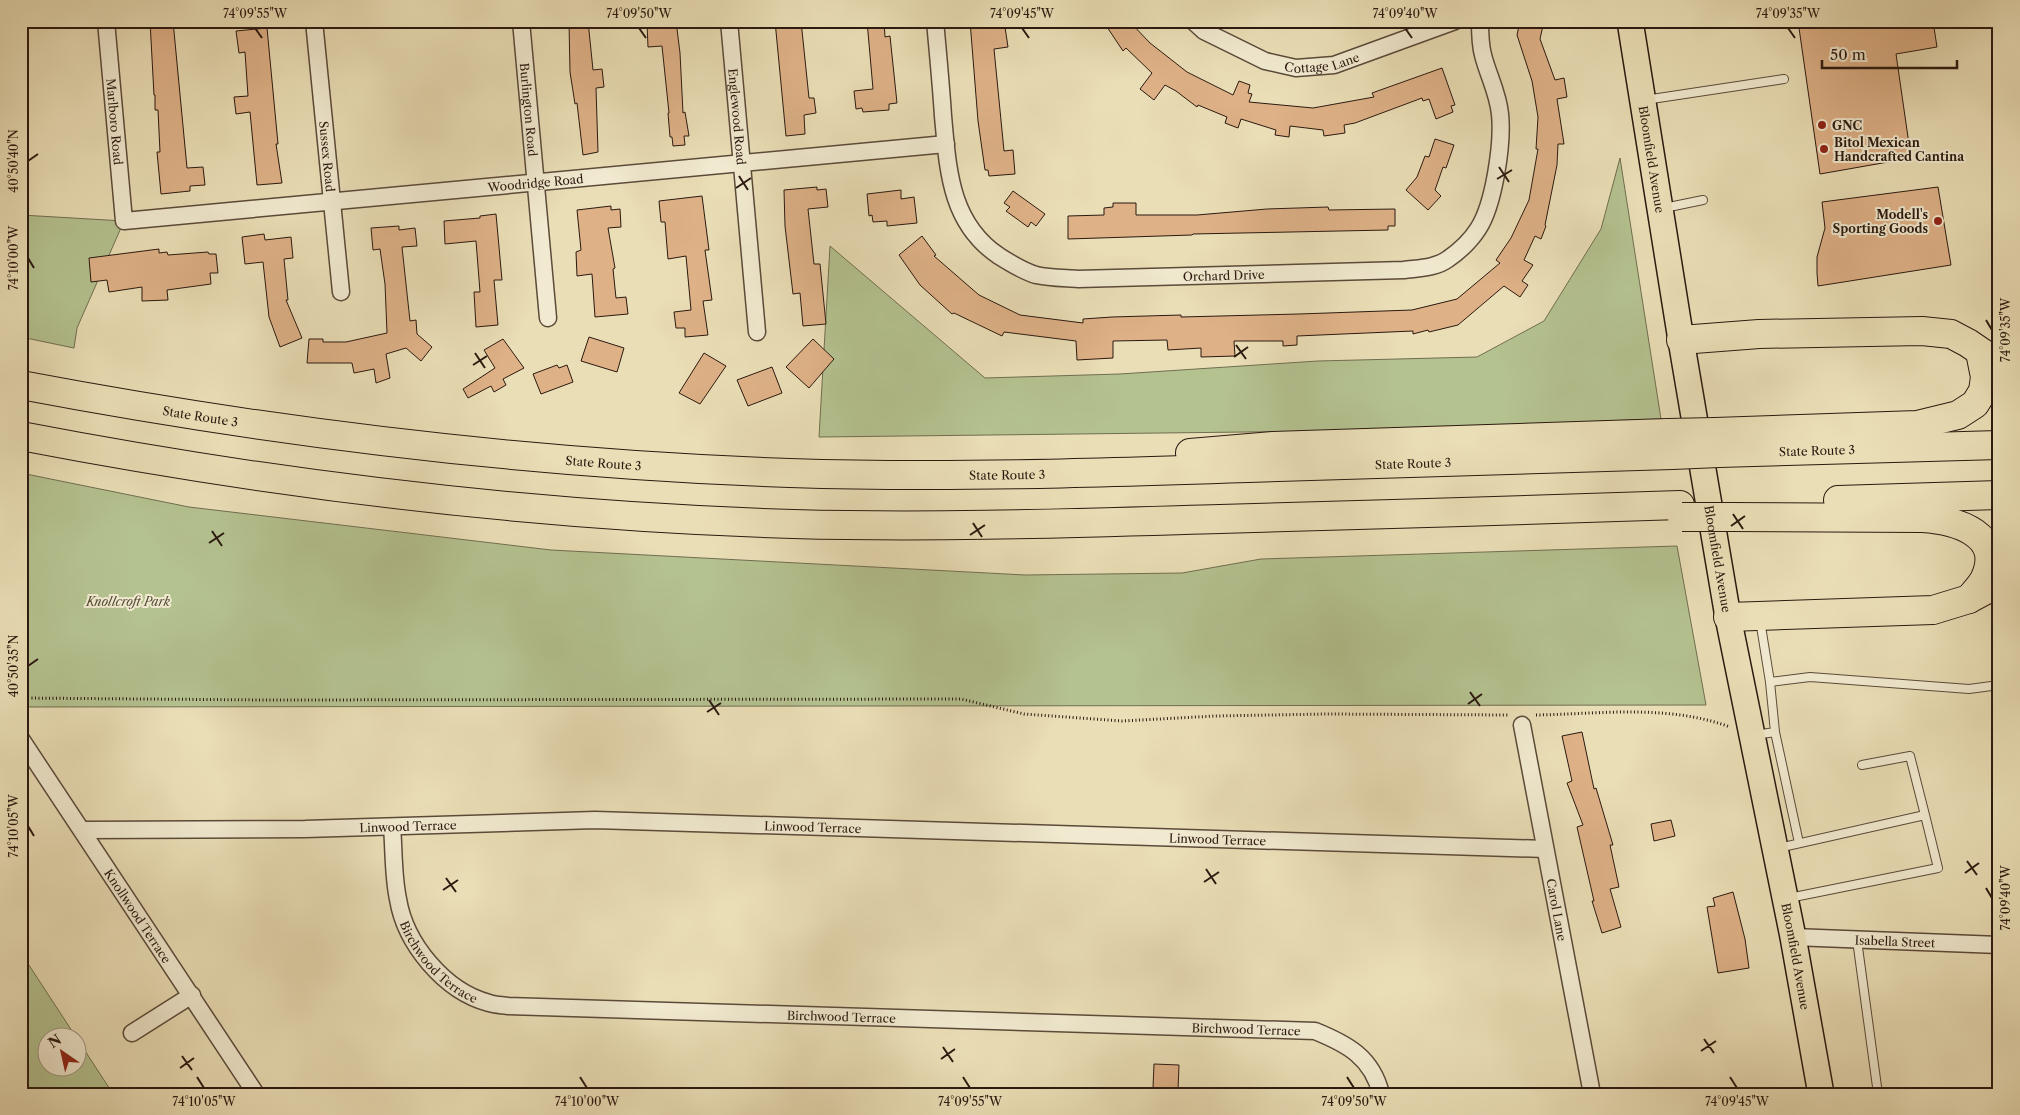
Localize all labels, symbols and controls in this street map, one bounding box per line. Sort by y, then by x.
text: 74°09'55"W [223,6,288,21]
text: 74°09'50"W [606,6,672,21]
text: 74°09'45"W [990,6,1055,21]
text: 74°09'40"W [1372,6,1438,21]
text: 74°09'35"W [1756,6,1821,21]
scale bar [1822,38,1958,70]
text: 50 m [1830,45,1866,64]
street label: Cottage Lane [1283,49,1362,76]
street label: Burlington Road [517,62,541,158]
street label: Englewood Road [726,68,749,166]
street label: Marlboro Road [104,78,126,166]
street label: Bloomfield Avenue [1636,105,1668,214]
place label: GNC [1832,118,1862,133]
marker: GNC [1816,119,1828,131]
street label: Sussex Road [316,120,339,193]
text: 40°50'40"N [6,129,21,193]
place label: Bitol Mexican Handcrafted Cantina [1834,135,1965,164]
marker: Bitol Mexican Handcrafted Cantina [1818,143,1830,155]
street label: Woodridge Road [486,170,585,195]
place label: Modell's Sporting Goods [1833,207,1928,236]
marker: Modell's Sporting Goods [1932,215,1944,227]
text: 74°10'00"W [6,225,21,290]
street label: Orchard Drive [1183,266,1265,284]
text: 74°09'35"W [1998,297,2013,362]
street label: State Route 3 [162,403,239,429]
street label: State Route 3 [1779,442,1855,459]
street label: State Route 3 [565,452,642,473]
street label: State Route 3 [1375,454,1451,472]
street label: State Route 3 [969,466,1045,482]
street label: Bloomfield Avenue [1702,504,1735,614]
park label: Knollcroft Park [85,594,171,609]
text: 40°50'35"N [6,635,21,697]
text: 74°10'05"W [6,794,21,858]
street label: Linwood Terrace [359,817,457,835]
street label: Linwood Terrace [764,818,862,836]
street label: Linwood Terrace [1169,830,1267,848]
text: 74°09'40"W [1998,865,2013,931]
street label: Knollwood Terrace [101,866,175,966]
street label: Carol Lane [1544,877,1570,942]
street label: Bloomfield Avenue [1779,901,1813,1011]
street label: Birchwood Terrace [397,918,480,1006]
street label: Isabella Street [1854,932,1936,950]
street label: Birchwood Terrace [787,1007,896,1026]
street label: Birchwood Terrace [1191,1020,1301,1038]
north arrow [38,1028,88,1078]
text: N [45,1030,65,1052]
text: 74°10'05"W [172,1094,236,1109]
text: 74°10'00"W [555,1094,620,1109]
text: 74°09'55"W [938,1094,1003,1109]
text: 74°09'50"W [1321,1094,1387,1109]
text: 74°09'45"W [1705,1094,1770,1109]

